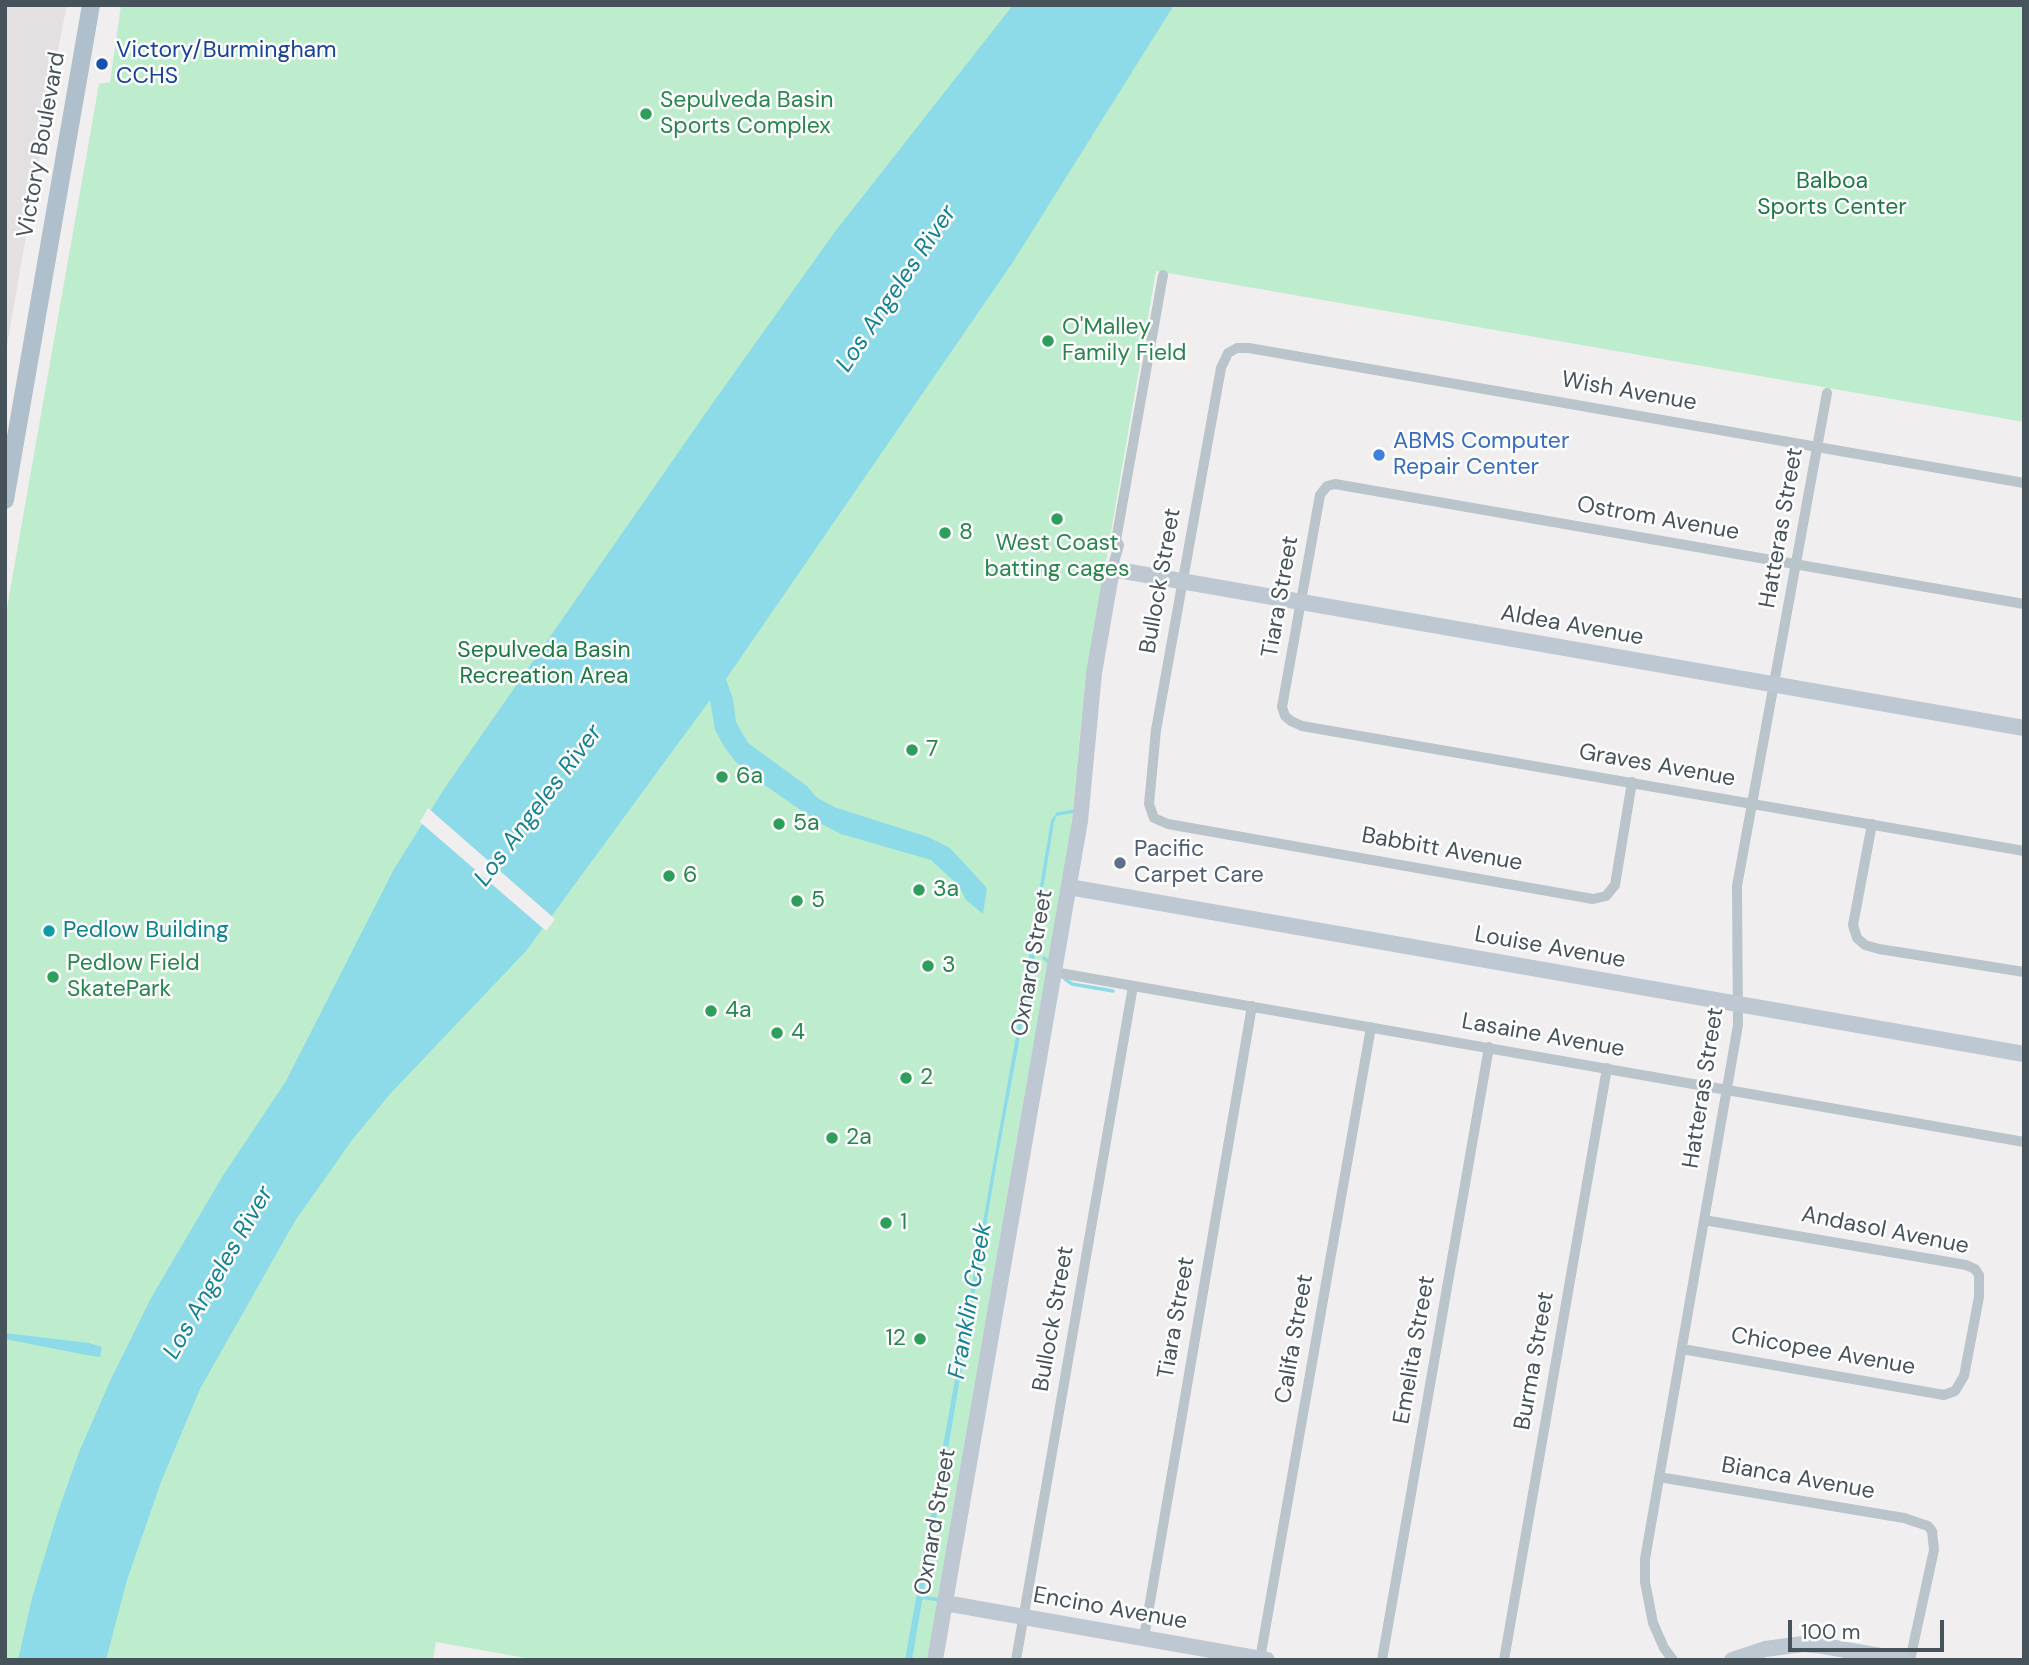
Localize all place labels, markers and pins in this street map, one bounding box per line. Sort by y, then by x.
place label: Victory/Burmingham CCHS [116,37,337,91]
marker: Victory/Burmingham CCHS [94,56,110,72]
place label: Sepulveda Basin Sports Complex [660,87,833,141]
marker: Sepulveda Basin Sports Complex [638,106,654,122]
place label: O'Malley Family Field [1062,314,1187,368]
marker: O'Malley Family Field [1040,333,1056,349]
place label: ABMS Computer Repair Center [1393,428,1569,482]
marker: ABMS Computer Repair Center [1371,447,1387,463]
marker: West Coast batting cages [1049,511,1065,527]
place label: 8 [959,519,973,547]
marker: 8 [937,525,953,541]
place label: West Coast batting cages [985,530,1129,584]
place label: 7 [926,736,938,764]
marker: 7 [904,742,920,758]
place label: 6a [736,763,763,791]
marker: 6a [714,769,730,785]
place label: 5a [793,810,820,838]
marker: 5a [771,816,787,832]
place label: Pacific Carpet Care [1134,836,1264,890]
marker: Pacific Carpet Care [1112,855,1128,871]
place label: 6 [683,862,697,890]
marker: 6 [661,868,677,884]
place label: 3a [933,876,959,904]
marker: 3a [911,882,927,898]
place label: 5 [811,887,825,915]
marker: 5 [789,893,805,909]
place label: Pedlow Building [63,917,229,945]
marker: Pedlow Building [41,923,57,939]
place label: Pedlow Field SkatePark [67,950,200,1004]
place label: 3 [942,952,956,980]
marker: 3 [920,958,936,974]
marker: Pedlow Field SkatePark [45,969,61,985]
place label: 4a [725,997,751,1025]
marker: 4a [703,1003,719,1019]
place label: 4 [791,1019,805,1047]
marker: 4 [769,1025,785,1041]
place label: 2 [920,1064,933,1092]
marker: 2 [898,1070,914,1086]
place label: 2a [846,1124,872,1152]
marker: 2a [824,1130,840,1146]
place label: 1 [900,1209,907,1237]
marker: 1 [878,1215,894,1231]
place label: 12 [886,1325,906,1353]
marker: 12 [912,1331,928,1347]

